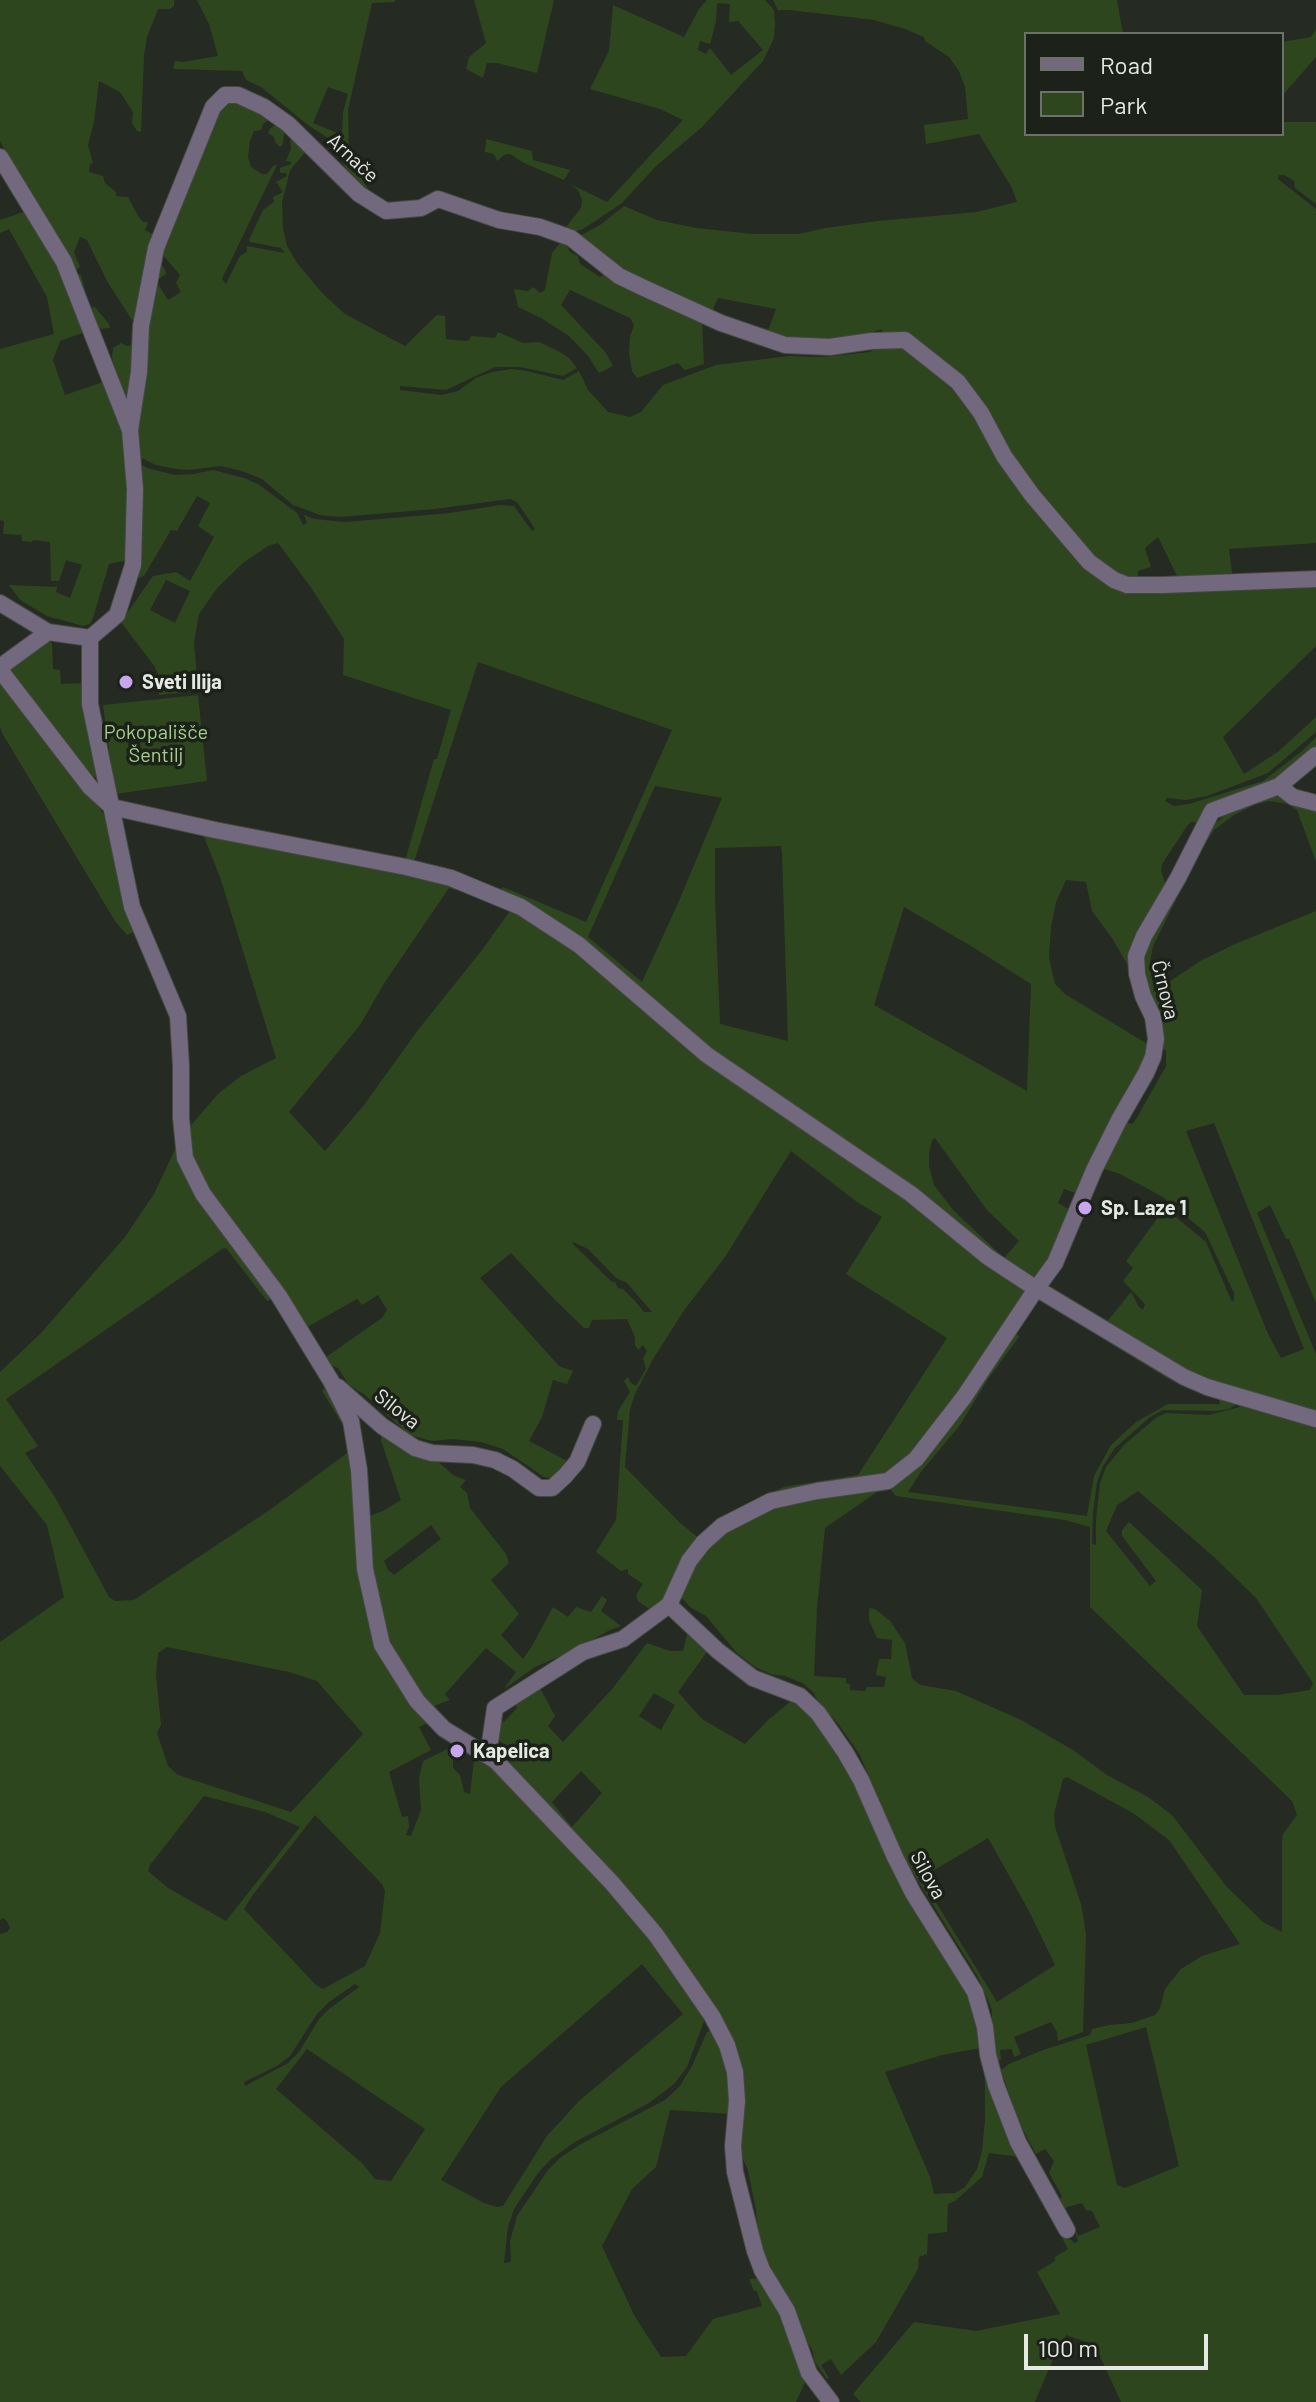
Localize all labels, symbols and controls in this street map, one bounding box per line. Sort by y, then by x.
legend [1024,32,1284,136]
text: Road [1100,50,1153,79]
text: Park [1100,90,1147,119]
street label: Arnače [322,128,384,188]
place label: Sveti Ilija [142,670,222,694]
marker: Sveti Ilija [117,673,135,691]
park label: Pokopališče Šentilj [104,720,208,767]
street label: Črnova [1146,958,1184,1022]
place label: Sp. Laze 1 [1101,1196,1187,1220]
marker: Sp. Laze 1 [1076,1199,1094,1217]
street label: Silova [369,1384,425,1434]
place label: Kapelica [473,1739,550,1763]
marker: Kapelica [448,1742,466,1760]
street label: Silova [905,1847,951,1903]
scale bar [1028,2318,1212,2368]
text: 100 m [1038,2333,1098,2362]

